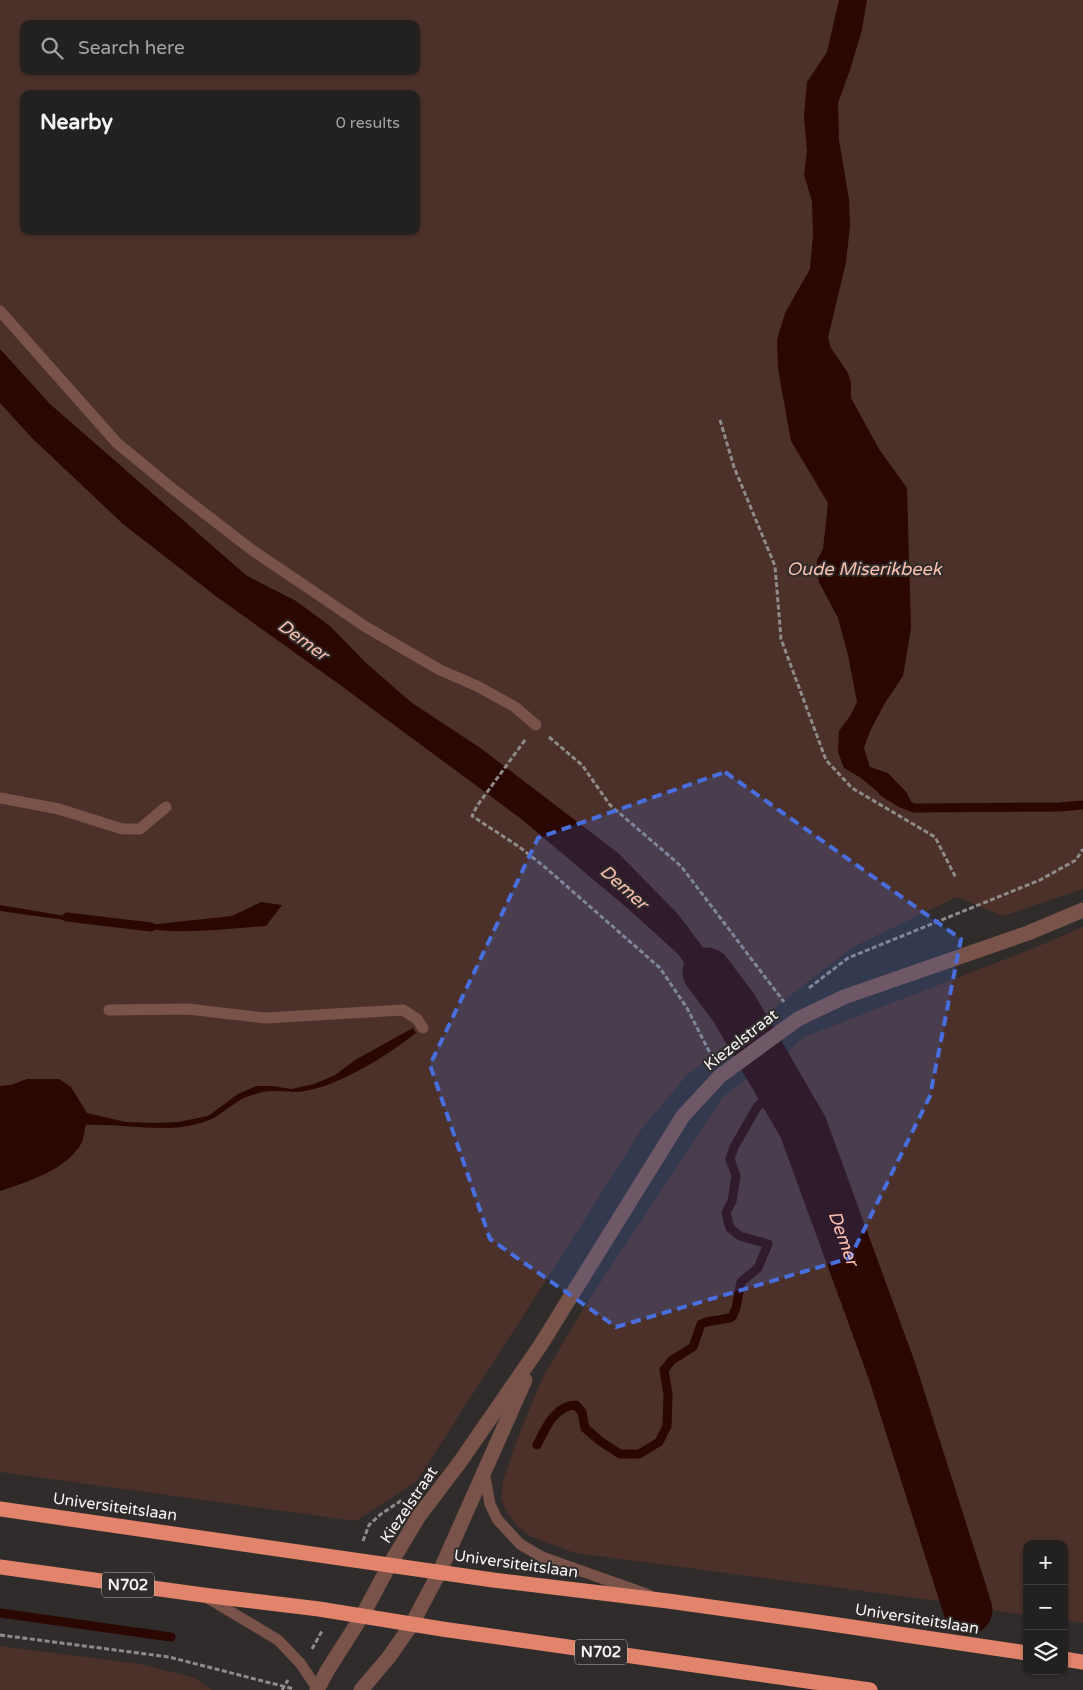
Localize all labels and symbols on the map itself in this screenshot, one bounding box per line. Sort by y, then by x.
water label: Oude Miserikbeek [787,558,943,580]
water label: Demer [273,614,334,667]
water label: Demer [595,860,654,916]
street label: Kiezelstraat [700,1005,782,1075]
water label: Demer [823,1208,864,1271]
street label: Kiezelstraat [376,1463,442,1547]
street label: Universiteitslaan [52,1488,178,1526]
street label: Universiteitslaan [453,1545,579,1583]
road number: N702 [102,1572,154,1598]
street label: Universiteitslaan [854,1599,980,1639]
road number: N702 [575,1640,627,1664]

